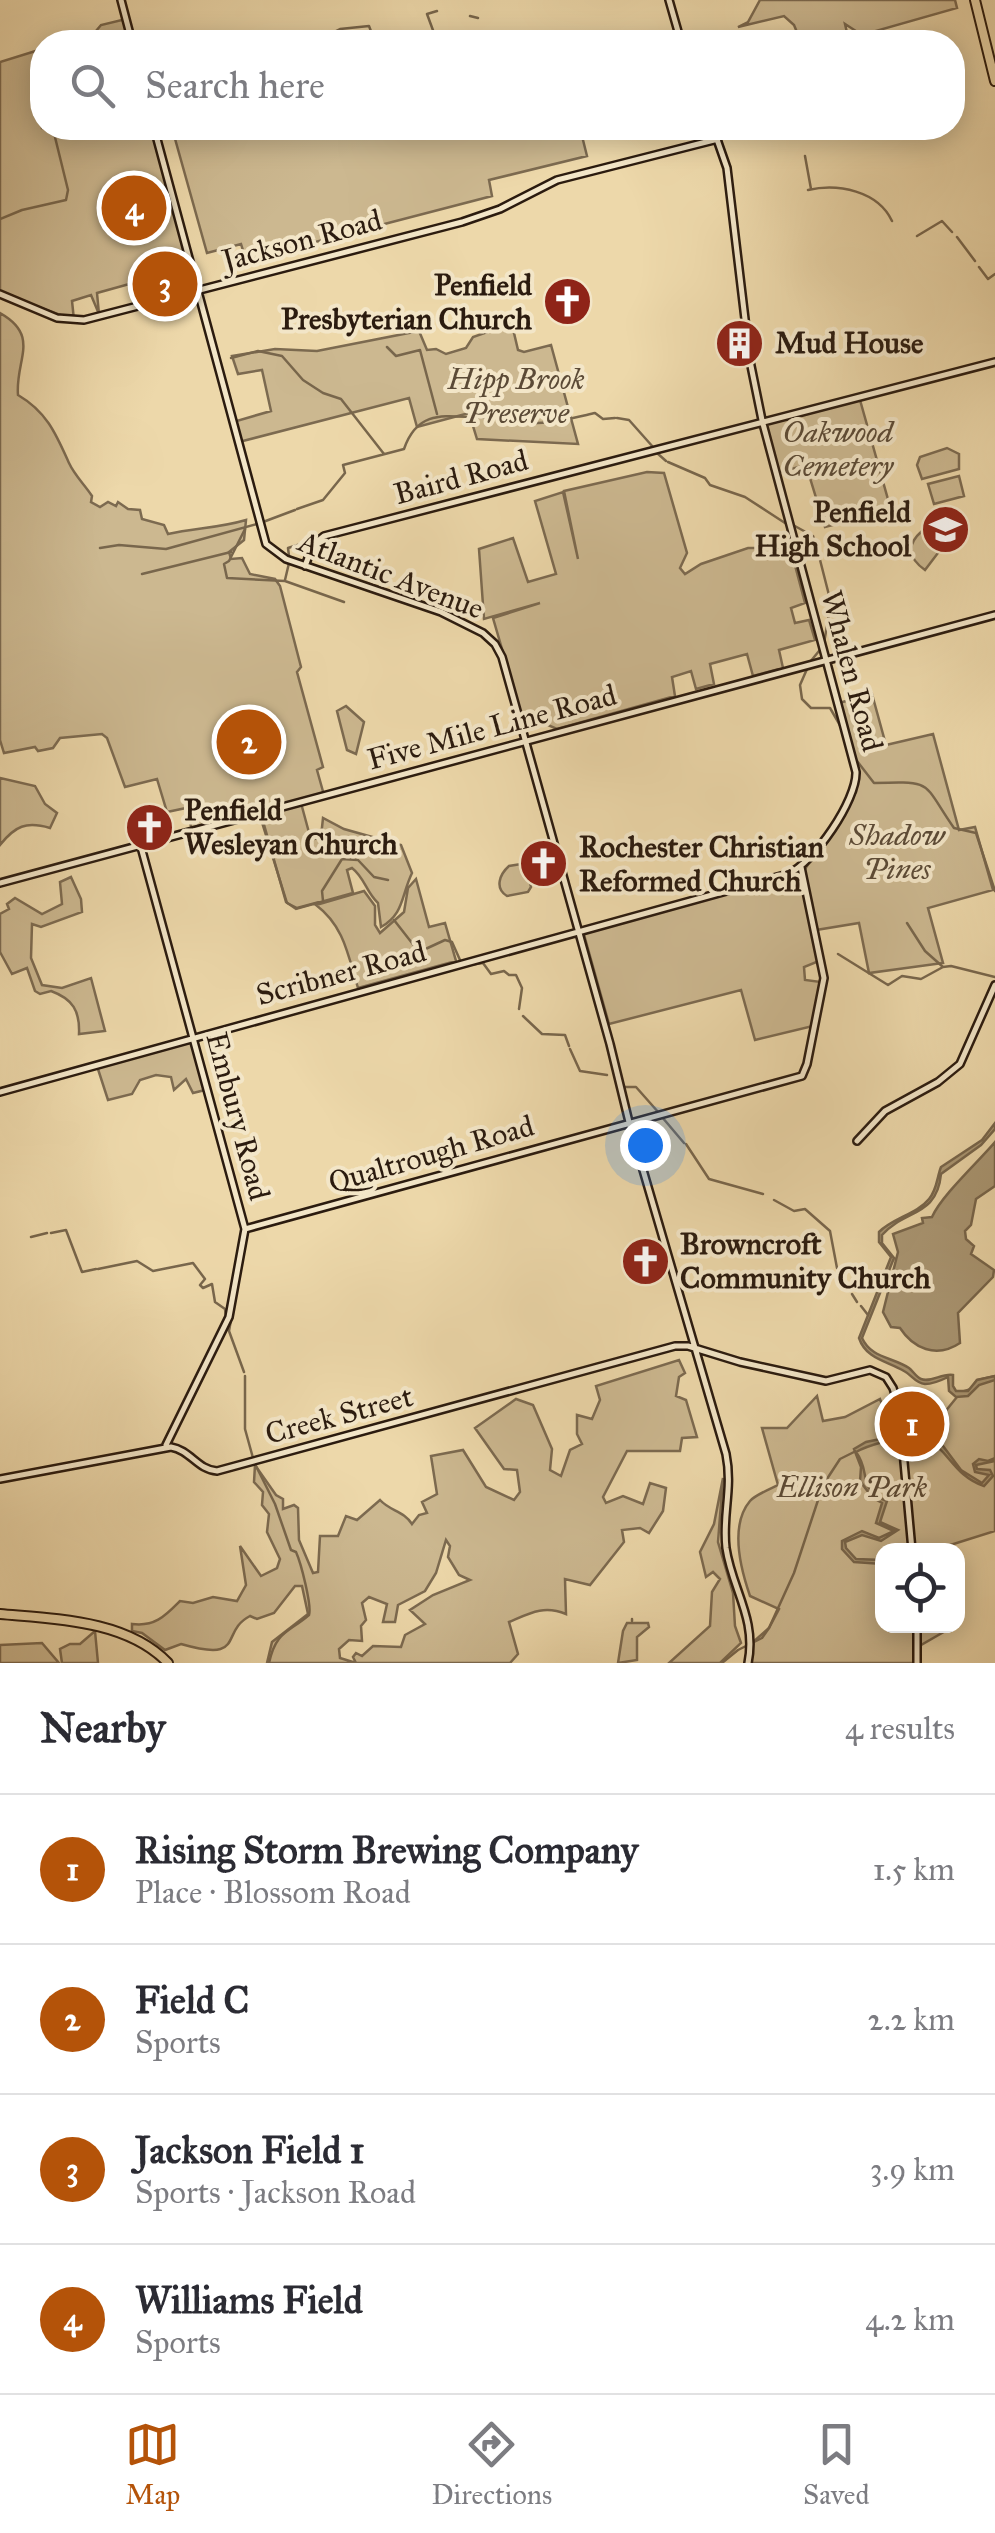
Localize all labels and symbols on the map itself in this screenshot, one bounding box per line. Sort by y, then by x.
pin: 4 [102,170,166,246]
street label: Jackson Road [215,201,386,279]
pin: 3 [132,246,198,322]
place label: Penfield Presbyterian Church [281,267,533,337]
church icon: Penfield Presbyterian Church [541,276,593,328]
building icon: Mud House [714,317,766,369]
place label: Mud House [775,325,924,361]
park label: Hipp Brook Preserve [446,361,585,431]
park label: Oakwood Cemetery [783,414,895,484]
street label: Baird Road [390,442,532,512]
place label: Penfield High School [755,494,912,564]
school or university icon: Penfield High School [920,503,972,555]
street label: Atlantic Avenue [291,522,489,627]
street label: Whalen Road [813,587,891,755]
street label: Five Mile Line Road [364,676,620,778]
pin: 2 [216,704,282,780]
place label: Penfield Wesleyan Church [184,792,398,862]
church icon: Penfield Wesleyan Church [123,801,175,853]
park label: Shadow Pines [848,817,947,887]
place label: Rochester Christian Reformed Church [579,829,825,899]
church icon: Rochester Christian Reformed Church [518,838,570,890]
street label: Scribner Road [252,933,430,1013]
street label: Embury Road [198,1028,278,1204]
street label: Qualtrough Road [324,1107,538,1201]
your location [620,1120,671,1171]
place label: Browncroft Community Church [680,1226,931,1296]
church icon: Browncroft Community Church [619,1235,671,1287]
street label: Creek Street [261,1378,417,1452]
pin: 1 [880,1386,944,1462]
park label: Ellison Park [776,1469,927,1505]

